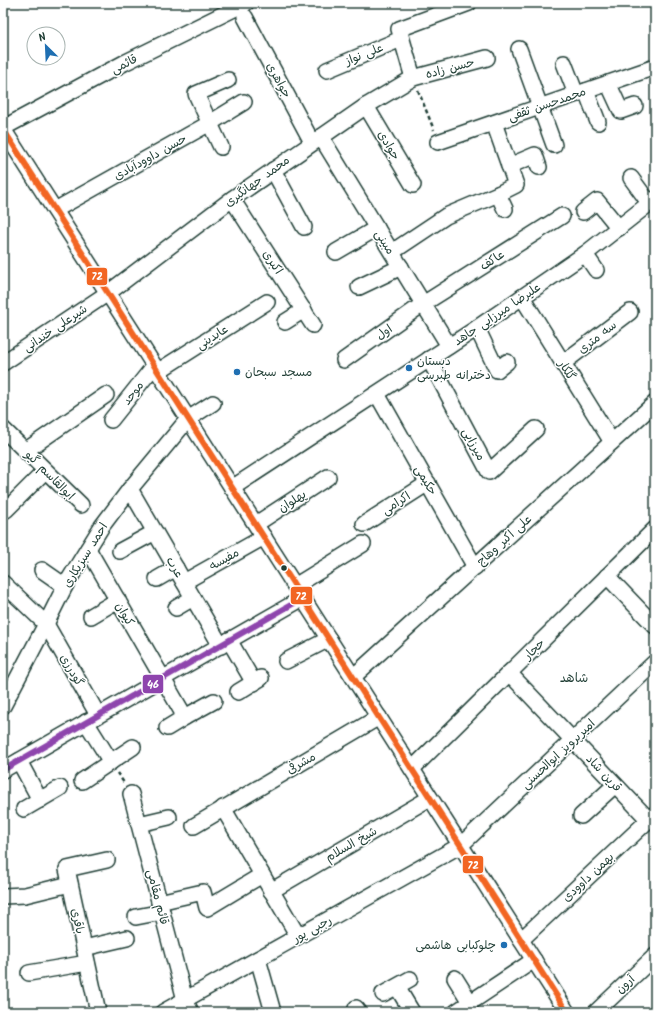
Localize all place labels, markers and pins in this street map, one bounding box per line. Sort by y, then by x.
place label: دبستان دخترانه طبرسی [417,352,491,385]
place label: مسجد سبحان [245,363,312,382]
marker: دبستان دخترانه طبرسی [404,363,414,373]
marker: مسجد سبحان [232,367,242,377]
unlabelled marker [279,563,289,573]
place label: چلوکبابی هاشمی [416,936,496,955]
marker: چلوکبابی هاشمی [499,940,509,950]

